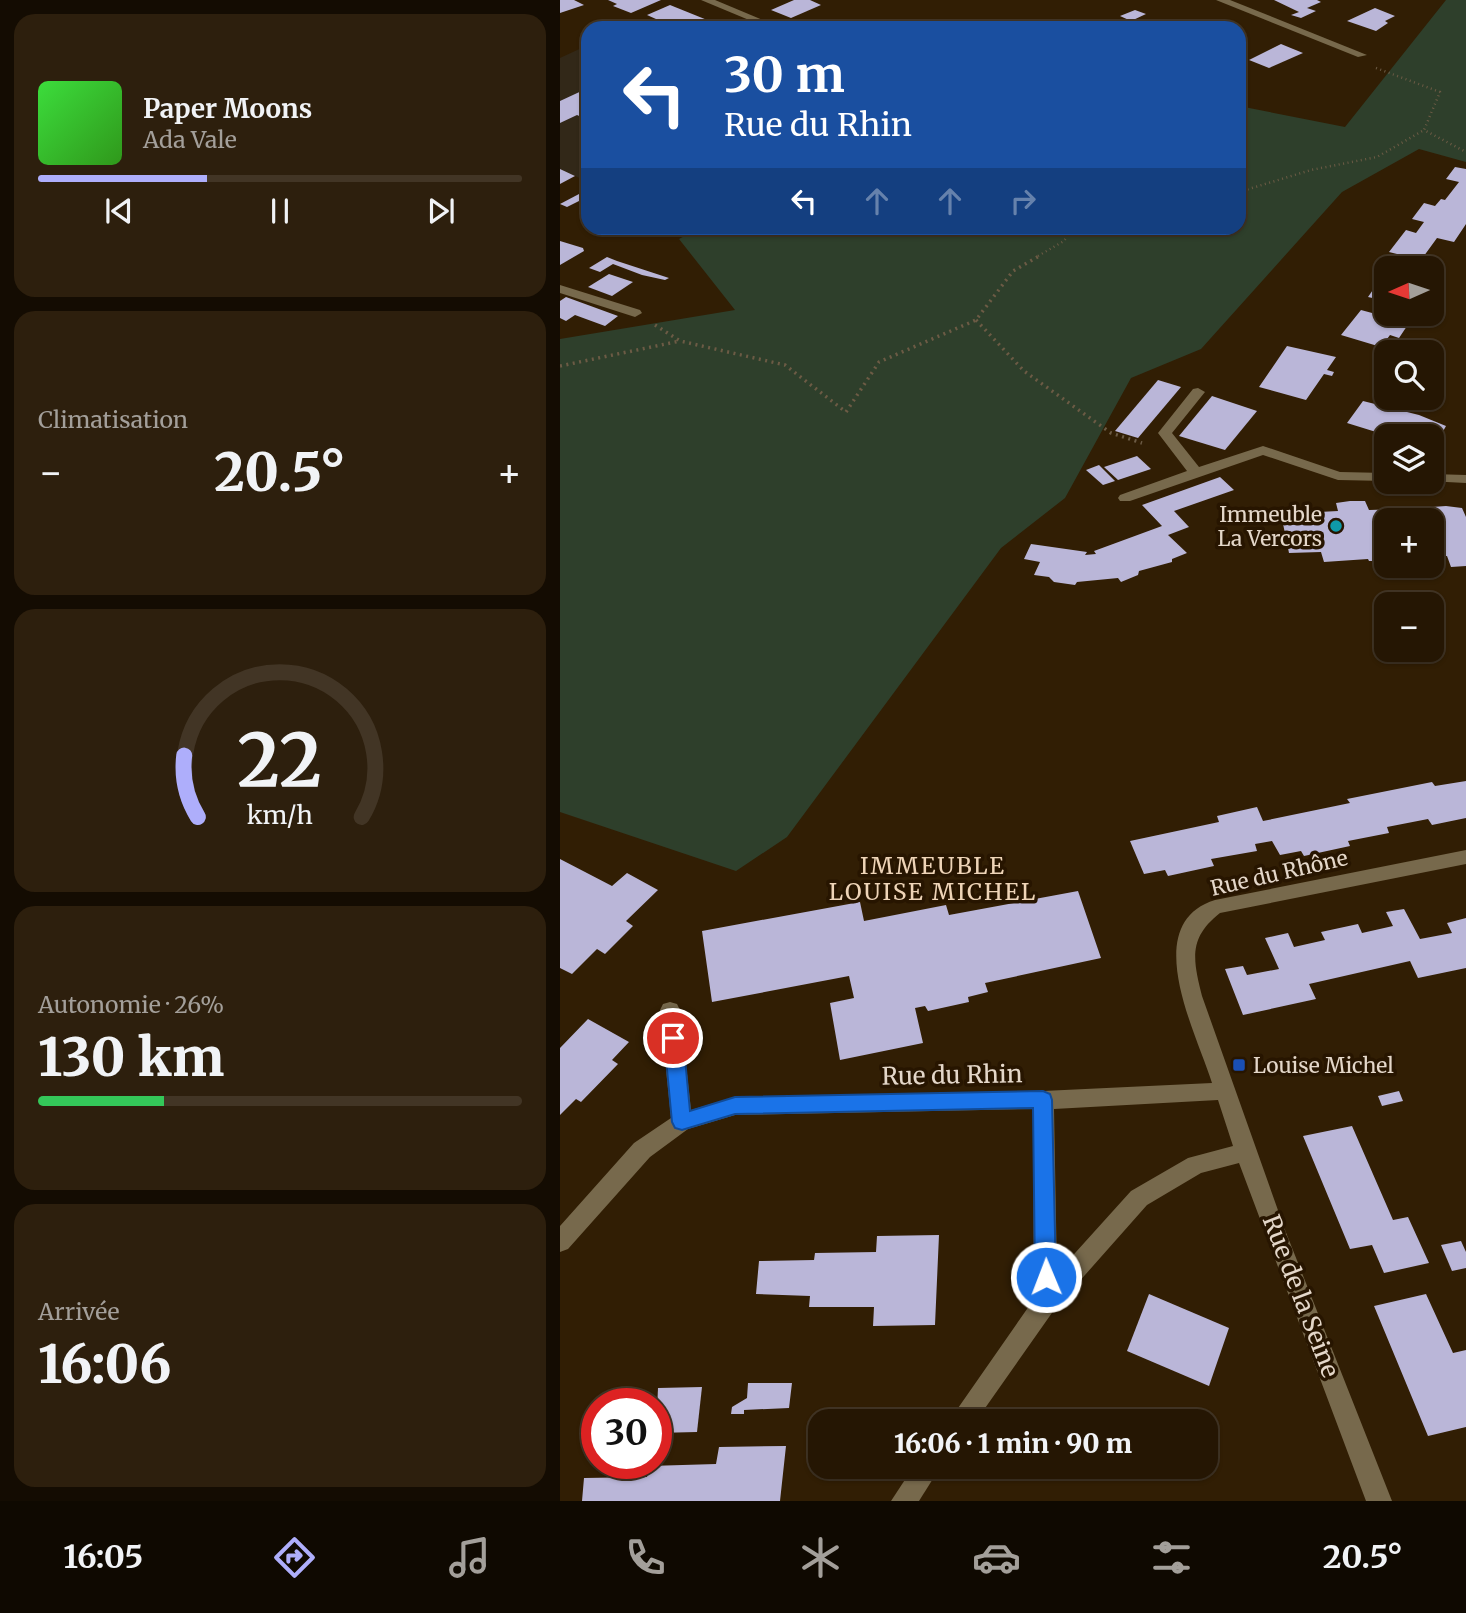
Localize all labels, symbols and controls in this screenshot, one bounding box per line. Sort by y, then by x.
text: 30 m [724,44,845,105]
icon: left [609,49,700,140]
text: Paper Moons [143,92,312,125]
text: Rue du Rhin [724,105,912,145]
text: Ada Vale [143,125,237,154]
icon: left [785,182,823,220]
icon: ahead [858,182,896,220]
icon: ahead [931,182,969,220]
icon: right [1004,182,1042,220]
icon: previous [100,192,138,230]
icon: pause [261,192,299,230]
icon: next [422,192,460,230]
north arrow [1374,256,1444,326]
map controls [1374,256,1444,662]
button: search [1374,340,1444,410]
text: Climatisation [38,405,188,434]
button: layers [1374,424,1444,494]
text: 20.5° [214,440,346,505]
text: − [38,449,63,496]
text: + [497,449,522,496]
place label: Immeuble La Vercors [1217,501,1322,552]
button: + [1374,508,1444,578]
marker: Immeuble La Vercors [1328,518,1344,534]
button: − [1374,592,1444,662]
text: 22 [238,715,322,807]
text: km/h [247,798,313,830]
street label: Rue du Rhône [1208,844,1350,902]
district label: IMMEUBLE LOUISE MICHEL [829,851,1037,906]
text: Autonomie · 26% [38,990,224,1019]
pin [643,1008,703,1068]
icon: arrive [654,1019,692,1057]
text: 130 km [38,1025,224,1090]
place label: Louise Michel [1253,1052,1394,1079]
marker: Louise Michel [1231,1057,1247,1073]
street label: Rue du Rhin [881,1058,1023,1092]
street label: Rue de la Seine [1256,1210,1346,1382]
position arrow [1009,1240,1083,1314]
text: Arrivée [38,1297,120,1326]
text: 16:06 [38,1332,171,1397]
speed limit sign: 30 [581,1388,672,1479]
text: 16:06 · 1 min · 90 m [894,1427,1132,1460]
icon: directions [270,1533,319,1582]
icon: music [445,1533,494,1582]
icon: phone [621,1533,670,1582]
icon: climate [796,1533,845,1582]
icon: car [972,1533,1021,1582]
icon: filters [1147,1533,1196,1582]
text: 16:05 [63,1537,143,1577]
text: 20.5° [1323,1537,1403,1577]

